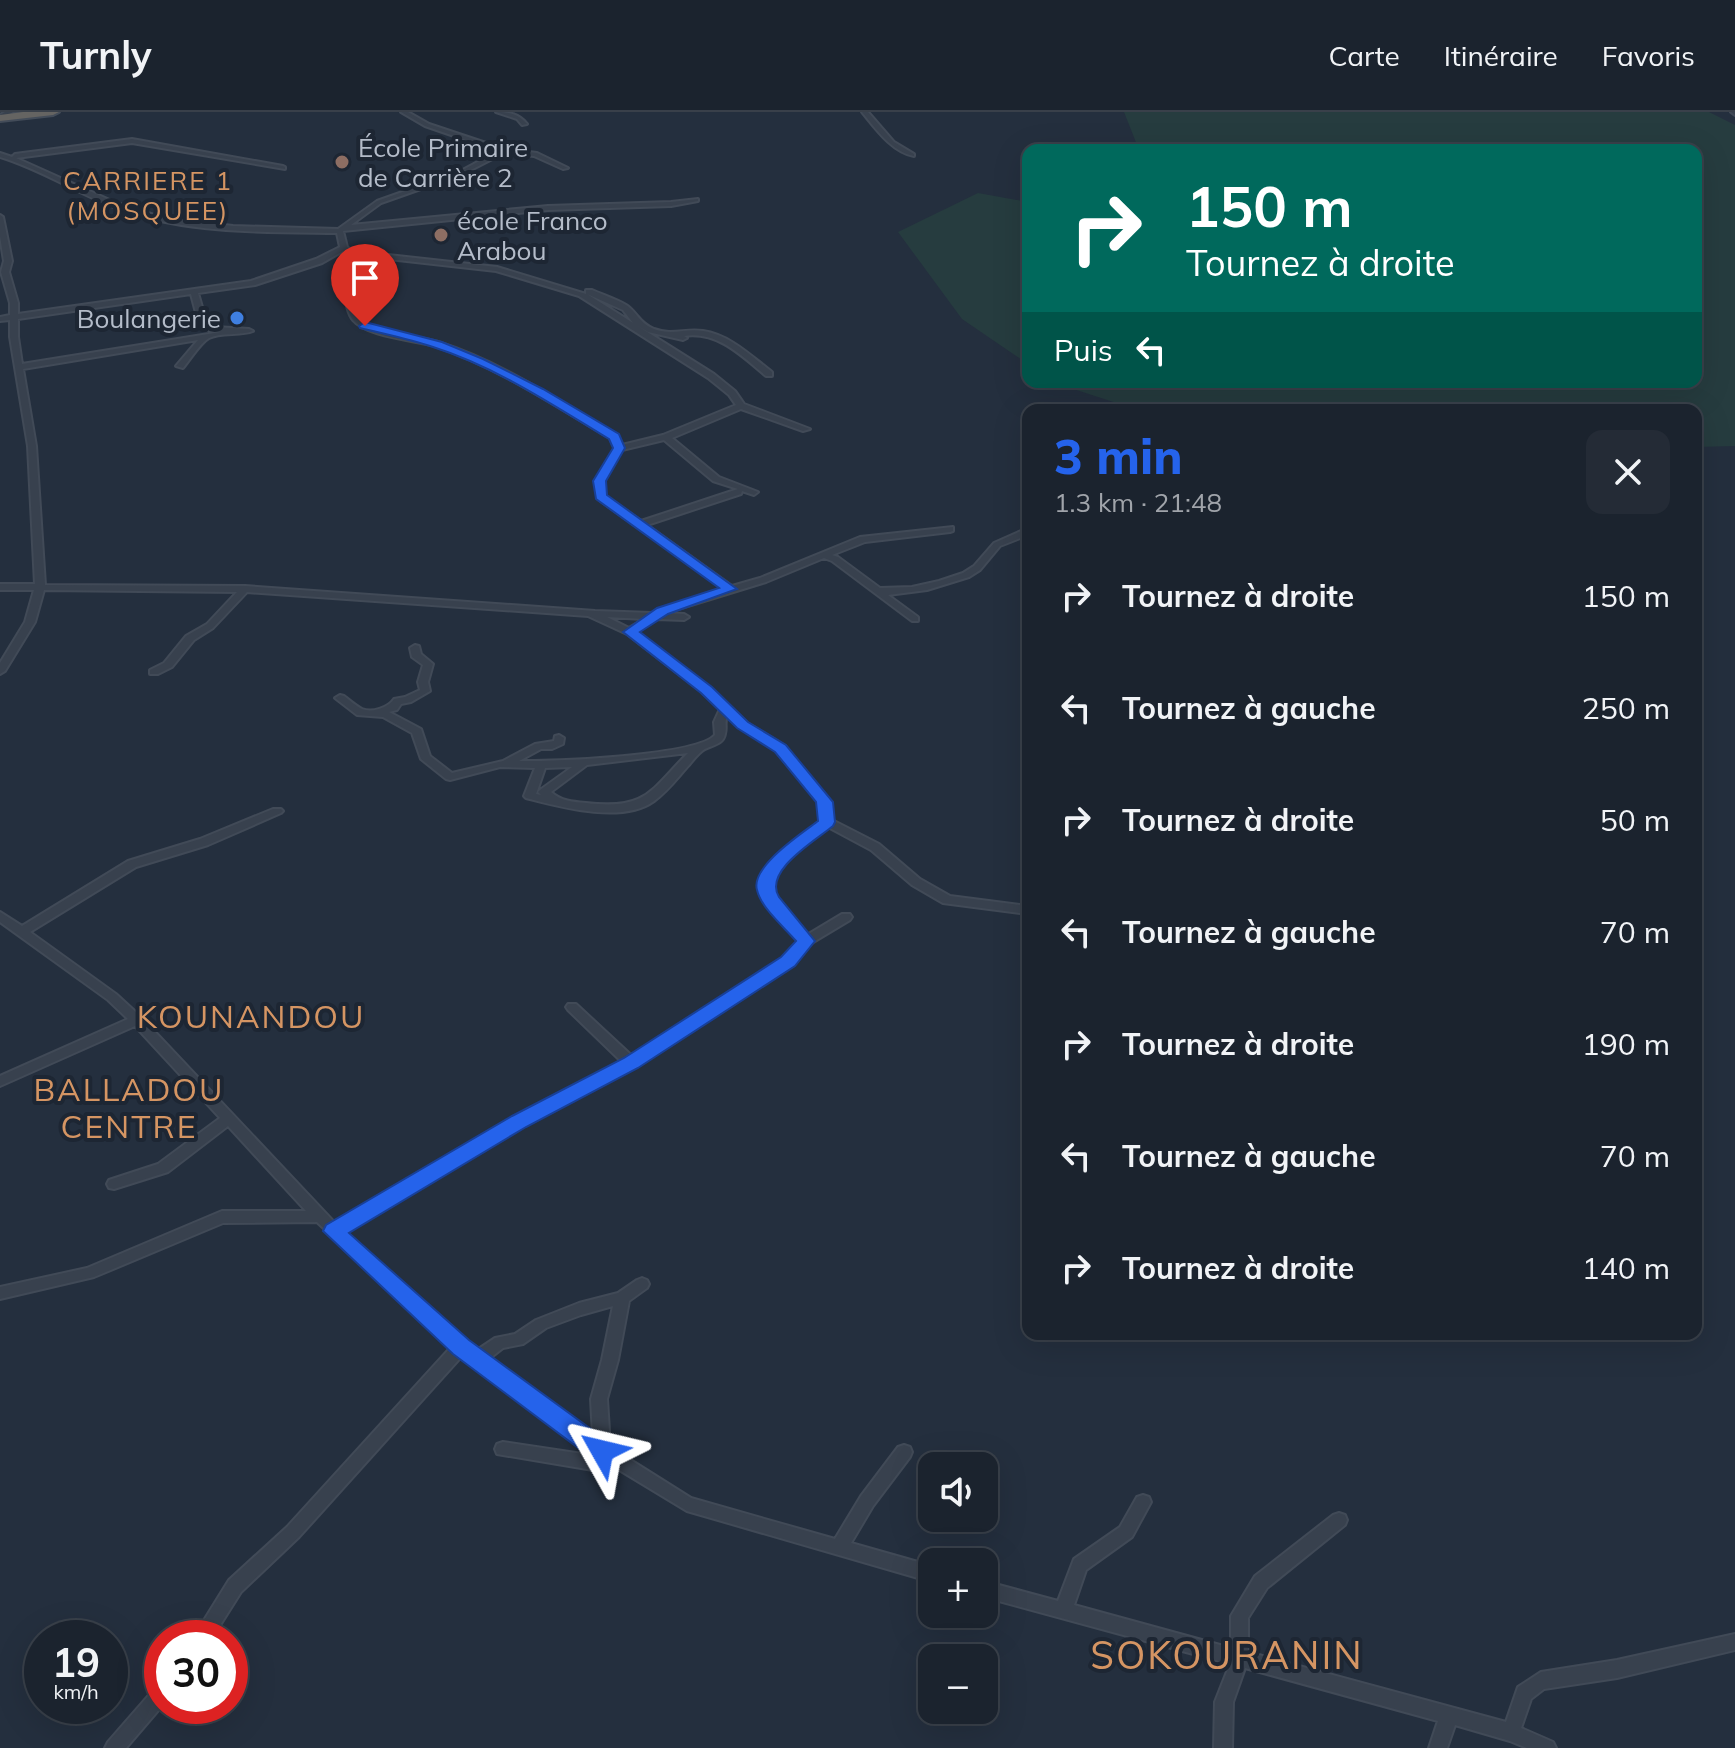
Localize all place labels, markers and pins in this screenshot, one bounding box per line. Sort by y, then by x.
place label: École Primaire de Carrière 2 [358,131,528,194]
marker: École Primaire de Carrière 2 [333,153,351,171]
place label: école Franco Arabou [457,204,608,267]
marker: école Franco Arabou [432,226,450,244]
pin [331,244,399,326]
place label: Boulangerie [77,302,221,335]
marker: Boulangerie [228,309,246,327]

